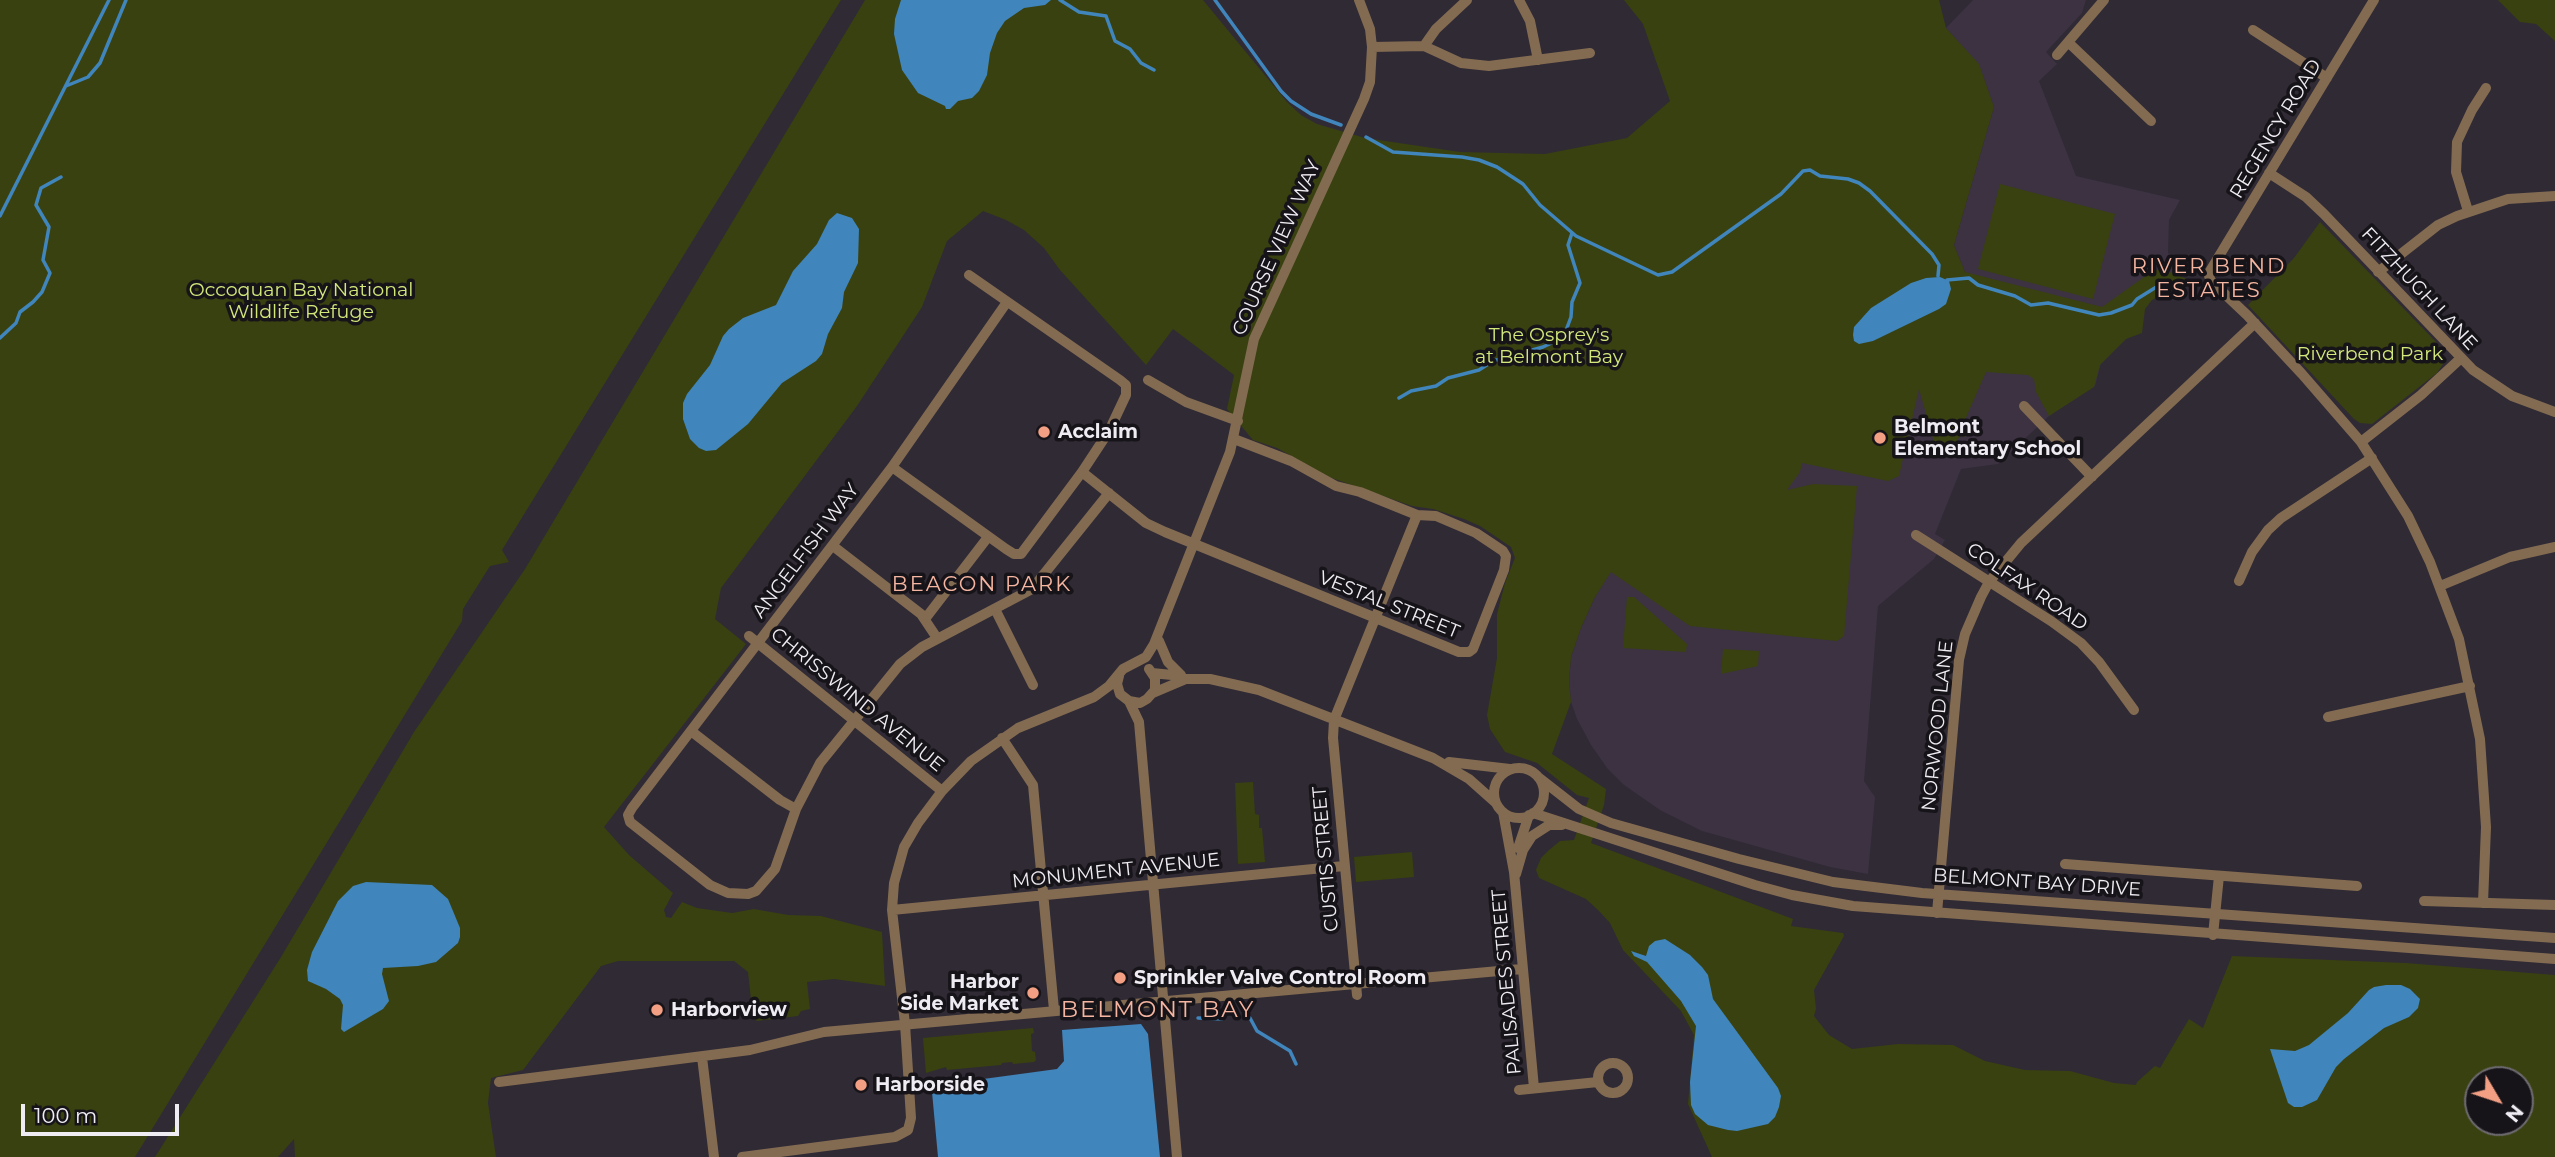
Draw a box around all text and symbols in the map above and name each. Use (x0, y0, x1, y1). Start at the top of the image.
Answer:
street label: REGENCY ROAD (2225, 55, 2327, 203)
street label: COURSE VIEW WAY (1228, 157, 1326, 339)
street label: FITZHUGH LANE (2356, 223, 2482, 355)
district label: RIVER BEND ESTATES (2133, 254, 2285, 304)
park label: Occoquan Bay National Wildlife Refuge (189, 279, 413, 323)
park label: The Osprey's at Belmont Bay (1475, 324, 1623, 368)
park label: Riverbend Park (2297, 343, 2443, 365)
place label: Belmont Elementary School (1894, 416, 2081, 460)
place label: Acclaim (1058, 421, 1138, 443)
marker: Acclaim (1036, 424, 1052, 440)
marker: Belmont Elementary School (1872, 430, 1888, 446)
street label: ANGELFISH WAY (748, 479, 864, 623)
street label: COLFAX ROAD (1962, 538, 2092, 636)
street label: VESTAL STREET (1315, 566, 1463, 644)
district label: BEACON PARK (893, 572, 1071, 598)
street label: CHRISSWIND AVENUE (766, 623, 948, 777)
street label: NORWOOD LANE (1918, 640, 1958, 812)
street label: CUSTIS STREET (1308, 785, 1344, 933)
street label: MONUMENT AVENUE (1011, 849, 1221, 893)
street label: BELMONT BAY DRIVE (1932, 864, 2142, 902)
street label: PALISADES STREET (1488, 888, 1526, 1076)
place label: Sprinkler Valve Control Room (1134, 967, 1427, 989)
marker: Sprinkler Valve Control Room (1112, 970, 1128, 986)
place label: Harbor Side Market (900, 971, 1019, 1015)
marker: Harbor Side Market (1025, 985, 1041, 1001)
district label: BELMONT BAY (1062, 996, 1254, 1024)
place label: Harborview (671, 999, 787, 1021)
marker: Harborview (649, 1002, 665, 1018)
north arrow (2464, 1066, 2534, 1136)
place label: Harborside (875, 1074, 985, 1096)
marker: Harborside (853, 1077, 869, 1093)
scale bar (24, 1090, 182, 1134)
text: N (2500, 1100, 2528, 1126)
text: 100 m (34, 1103, 97, 1128)

